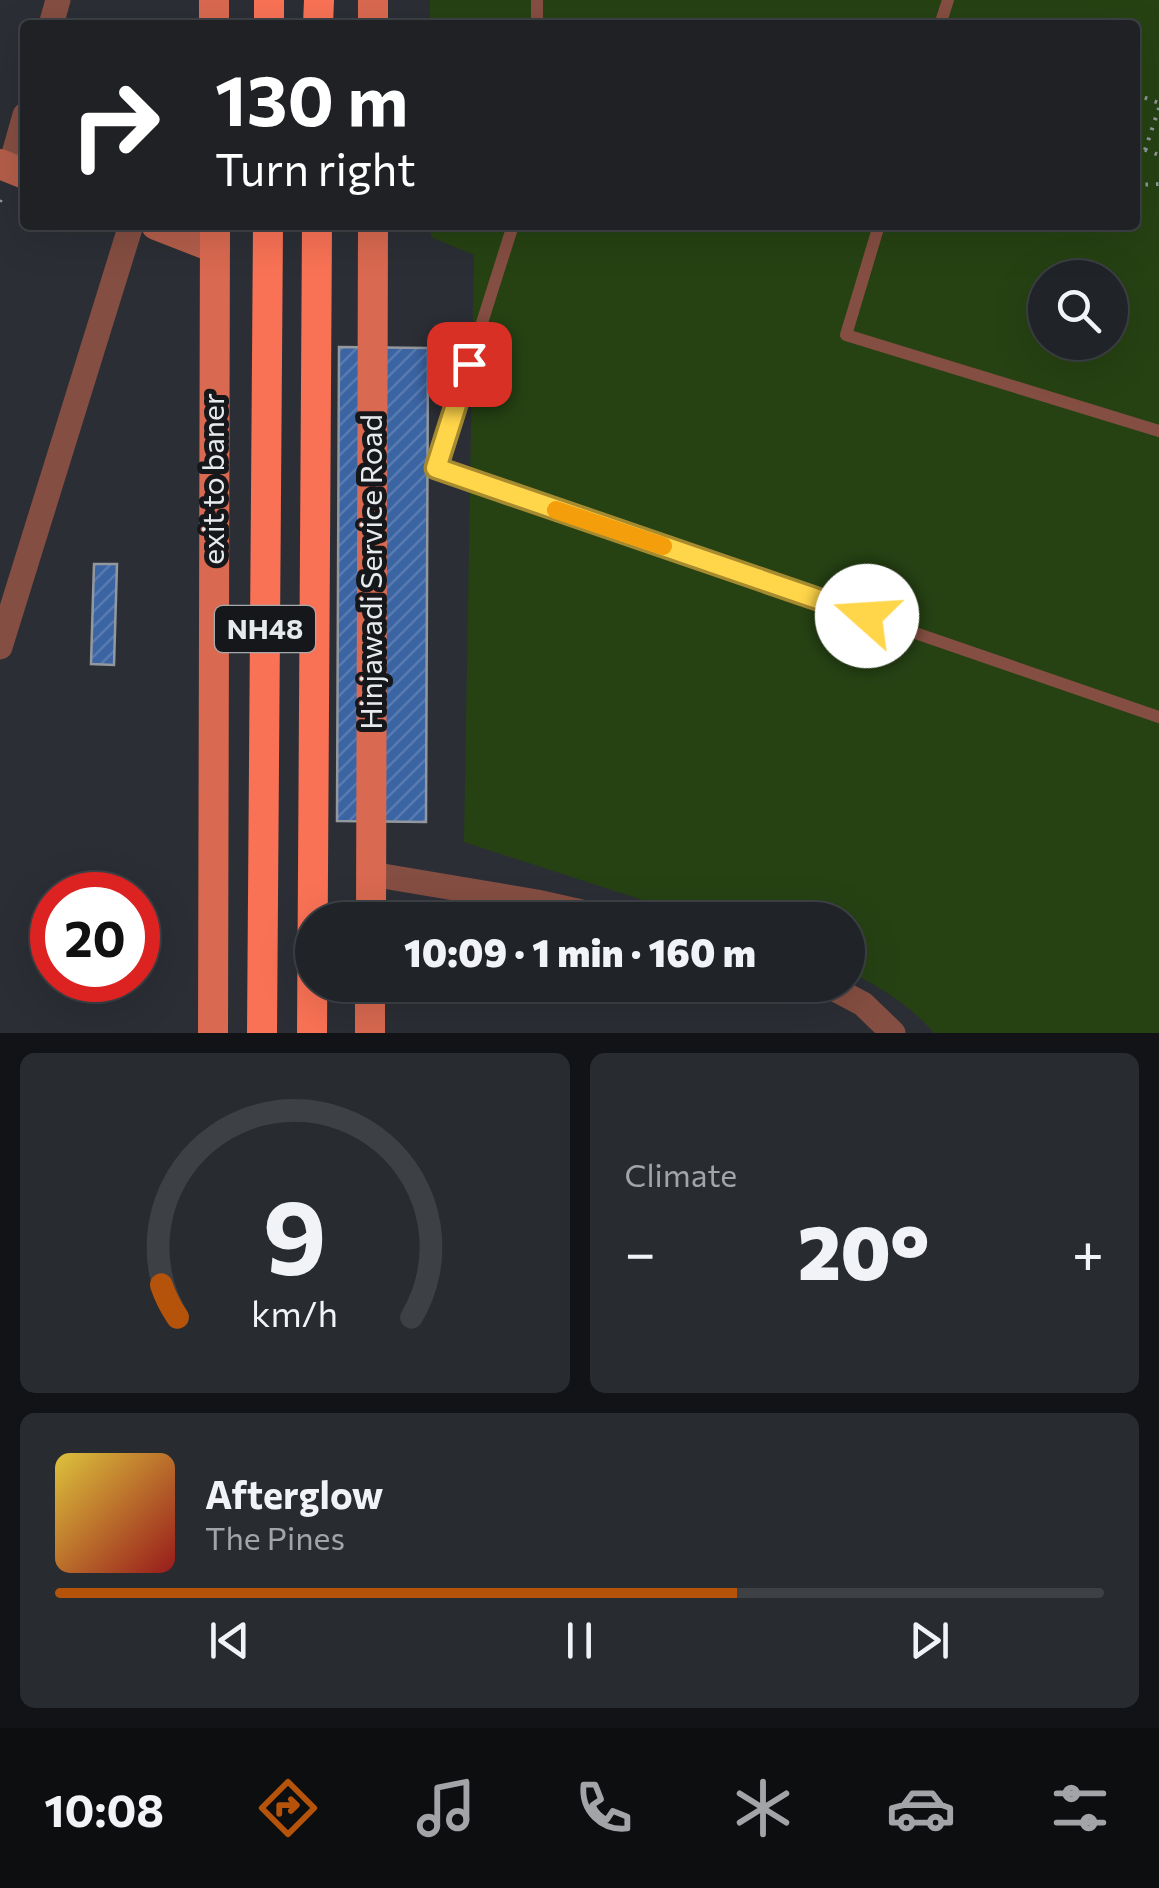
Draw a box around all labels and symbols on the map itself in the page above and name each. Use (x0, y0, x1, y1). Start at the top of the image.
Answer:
pin (427, 322, 512, 407)
street label: exit to baner (193, 393, 230, 565)
street label: Hinjawadi Service Road (351, 414, 388, 730)
position arrow (815, 564, 919, 668)
road number: NH48 (215, 606, 315, 652)
speed limit sign: 20 (30, 872, 160, 1002)

